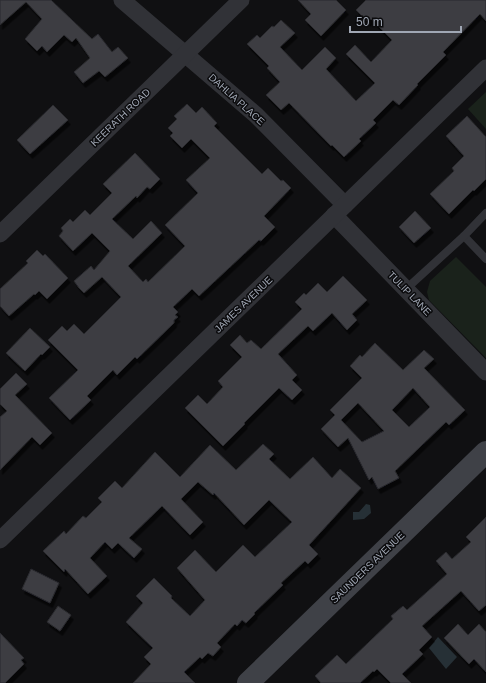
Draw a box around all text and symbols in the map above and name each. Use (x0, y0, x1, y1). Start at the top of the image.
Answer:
scale bar (350, 8, 461, 34)
text: 50 m (356, 15, 383, 29)
street label: DAHLIA PLACE (207, 71, 267, 127)
street label: KEERATH ROAD (88, 86, 152, 148)
street label: TULIP LANE (386, 269, 434, 318)
street label: JAMES AVENUE (212, 274, 275, 335)
street label: SAUNDERS AVENUE (328, 529, 407, 605)

